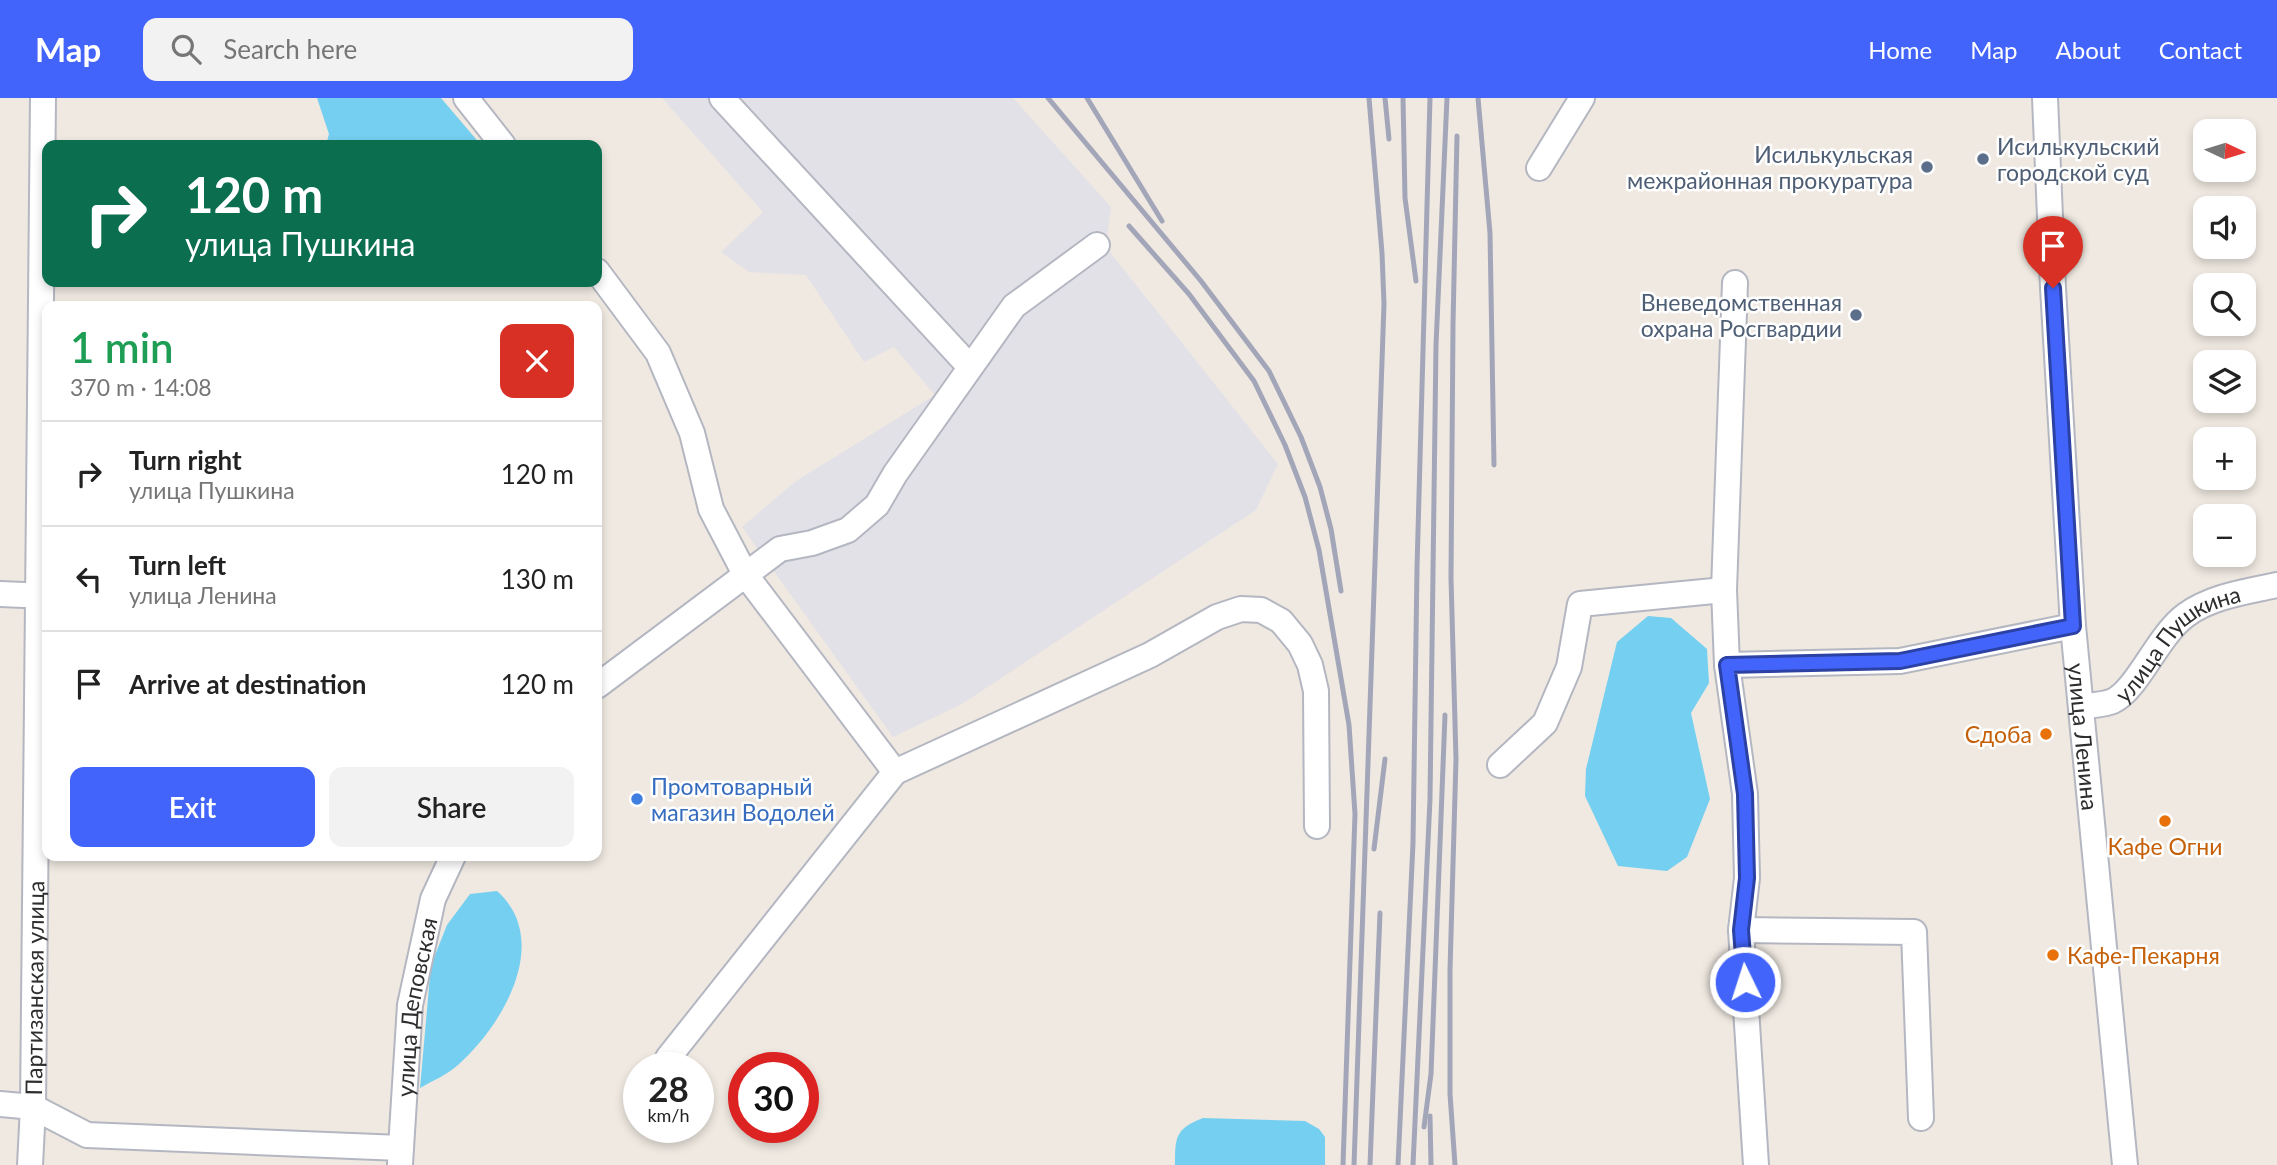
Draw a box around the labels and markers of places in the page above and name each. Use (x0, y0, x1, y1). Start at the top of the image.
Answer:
place label: Исилькульский городской суд (1997, 132, 2159, 186)
place label: Исилькульская межрайонная прокуратура (1627, 140, 1913, 194)
marker: Исилькульский городской суд (1975, 151, 1991, 167)
marker: Исилькульская межрайонная прокуратура (1919, 159, 1935, 175)
pin (2023, 216, 2083, 288)
place label: Вневедомственная охрана Росгвардии (1641, 288, 1842, 342)
marker: Вневедомственная охрана Росгвардии (1848, 307, 1864, 323)
place label: Сдоба (1965, 720, 2032, 748)
marker: Сдоба (2038, 726, 2054, 742)
place label: Промтоварный магазин Водолей (651, 772, 835, 826)
marker: Промтоварный магазин Водолей (629, 791, 645, 807)
marker: Кафе Огни (2157, 813, 2173, 829)
place label: Кафе Огни (2108, 832, 2222, 860)
place label: Кафе-Пекарня (2067, 941, 2220, 969)
marker: Кафе-Пекарня (2045, 947, 2061, 963)

